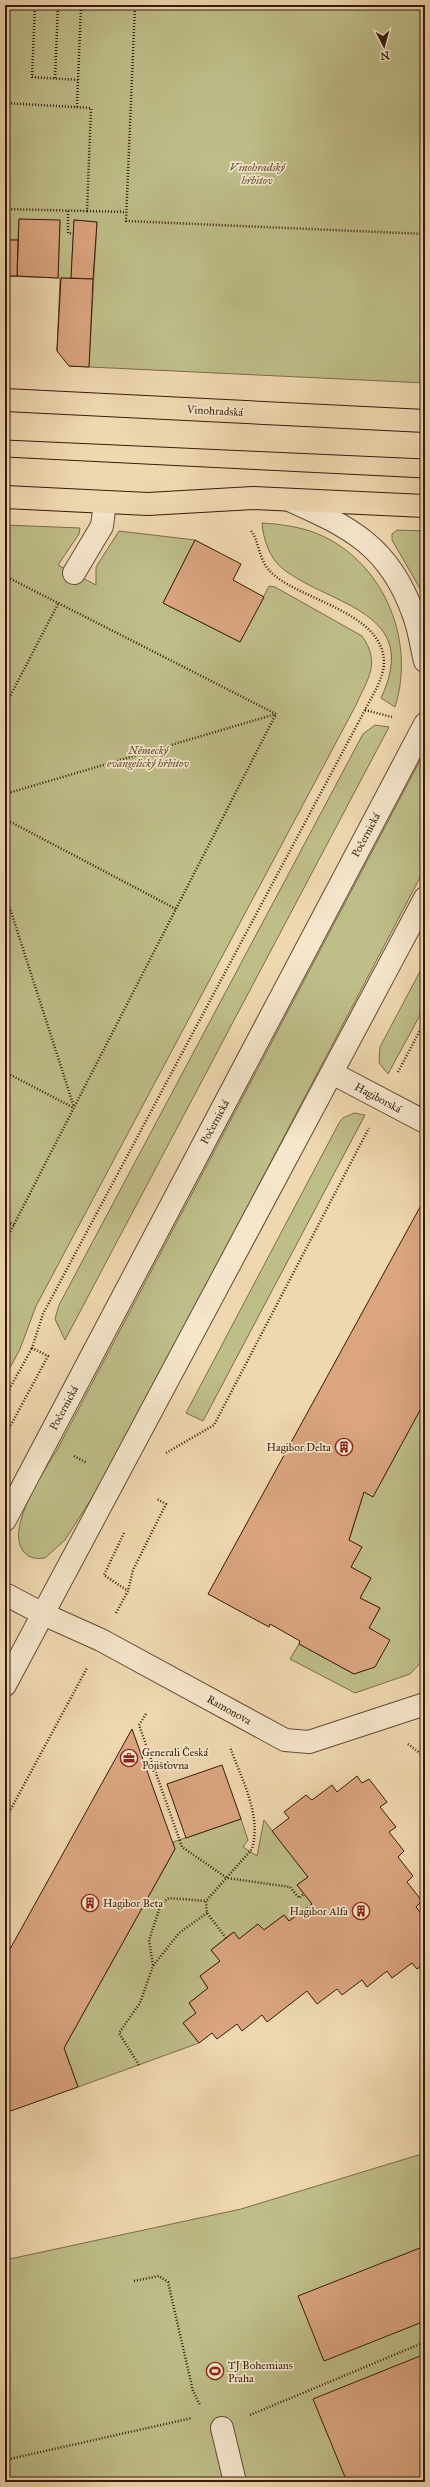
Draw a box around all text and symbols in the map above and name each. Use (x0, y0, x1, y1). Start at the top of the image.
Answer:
north arrow (364, 26, 404, 66)
text: N (379, 48, 390, 62)
park label: Vinohradský hřbitov (229, 161, 286, 187)
street label: Vinohradská (186, 403, 244, 419)
park label: Německý evangelický hřbitov (107, 744, 189, 770)
street label: Počernická (349, 810, 383, 859)
street label: Hagiborská (352, 1080, 404, 1116)
street label: Počernická (198, 1097, 232, 1146)
street label: Počernická (47, 1383, 81, 1432)
building icon: Hagibor Delta (334, 1437, 354, 1457)
place label: Hagibor Delta (267, 1441, 331, 1454)
street label: Ramonova (205, 1693, 254, 1728)
place label: Generali Česká Pojišťovna (142, 1745, 208, 1772)
office icon: Generali Česká Pojišťovna (119, 1748, 139, 1768)
building icon: Hagibor Beta (80, 1893, 100, 1913)
place label: Hagibor Beta (103, 1897, 163, 1910)
building icon: Hagibor Alfa (351, 1901, 371, 1921)
place label: Hagibor Alfa (290, 1905, 348, 1918)
place label: TJ Bohemians Praha (228, 2359, 293, 2385)
sports icon: TJ Bohemians Praha (205, 2361, 225, 2381)

